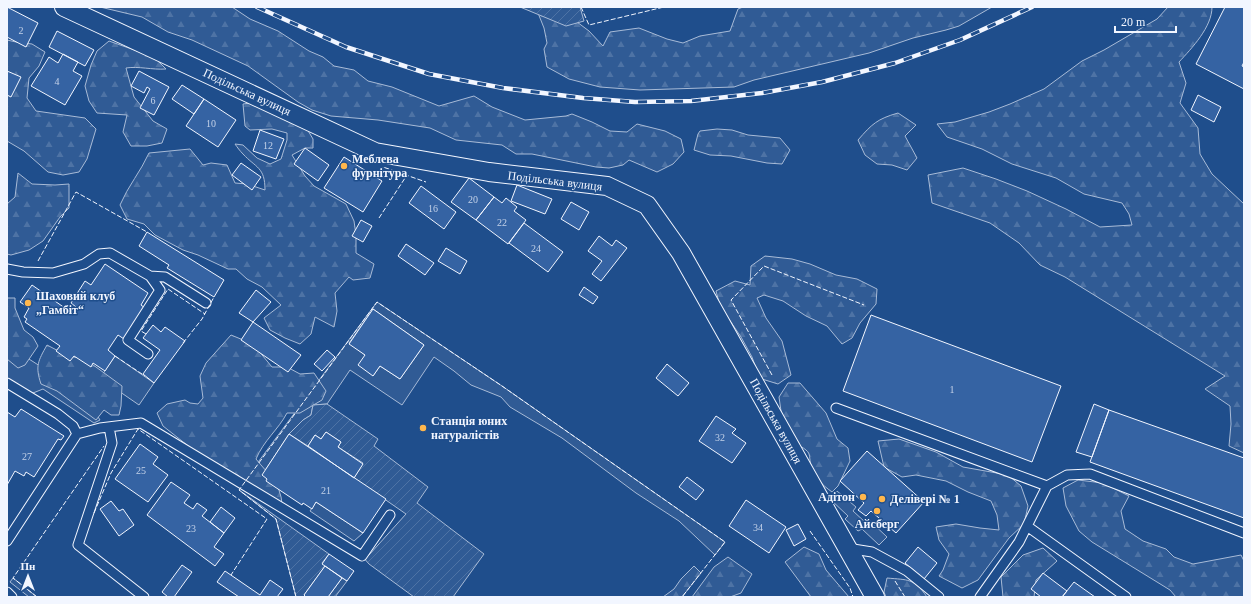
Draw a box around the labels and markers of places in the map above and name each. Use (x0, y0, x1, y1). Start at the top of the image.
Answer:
place label: Меблева фурнітура (352, 152, 407, 180)
marker: Меблева фурнітура (339, 161, 349, 171)
place label: Шаховий клуб „Гамбіт“ (36, 289, 115, 317)
marker: Шаховий клуб „Гамбіт“ (23, 298, 33, 308)
place label: Станція юних натуралістів (431, 414, 507, 442)
marker: Станція юних натуралістів (418, 423, 428, 433)
place label: Адітон (818, 490, 855, 504)
marker: Адітон (858, 492, 868, 502)
place label: Делівері № 1 (890, 492, 960, 506)
marker: Делівері № 1 (877, 494, 887, 504)
marker: Айсберг (872, 506, 882, 516)
place label: Айсберг (855, 517, 900, 531)

